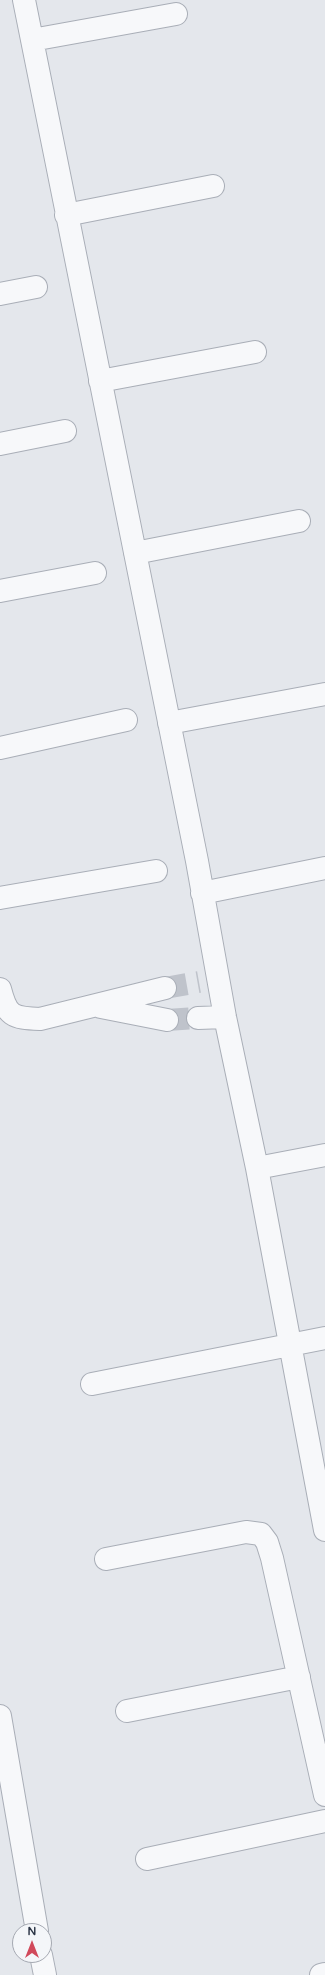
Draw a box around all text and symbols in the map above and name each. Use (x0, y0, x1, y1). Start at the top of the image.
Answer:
north arrow (12, 1923, 52, 1963)
text: N (28, 1925, 36, 1938)

